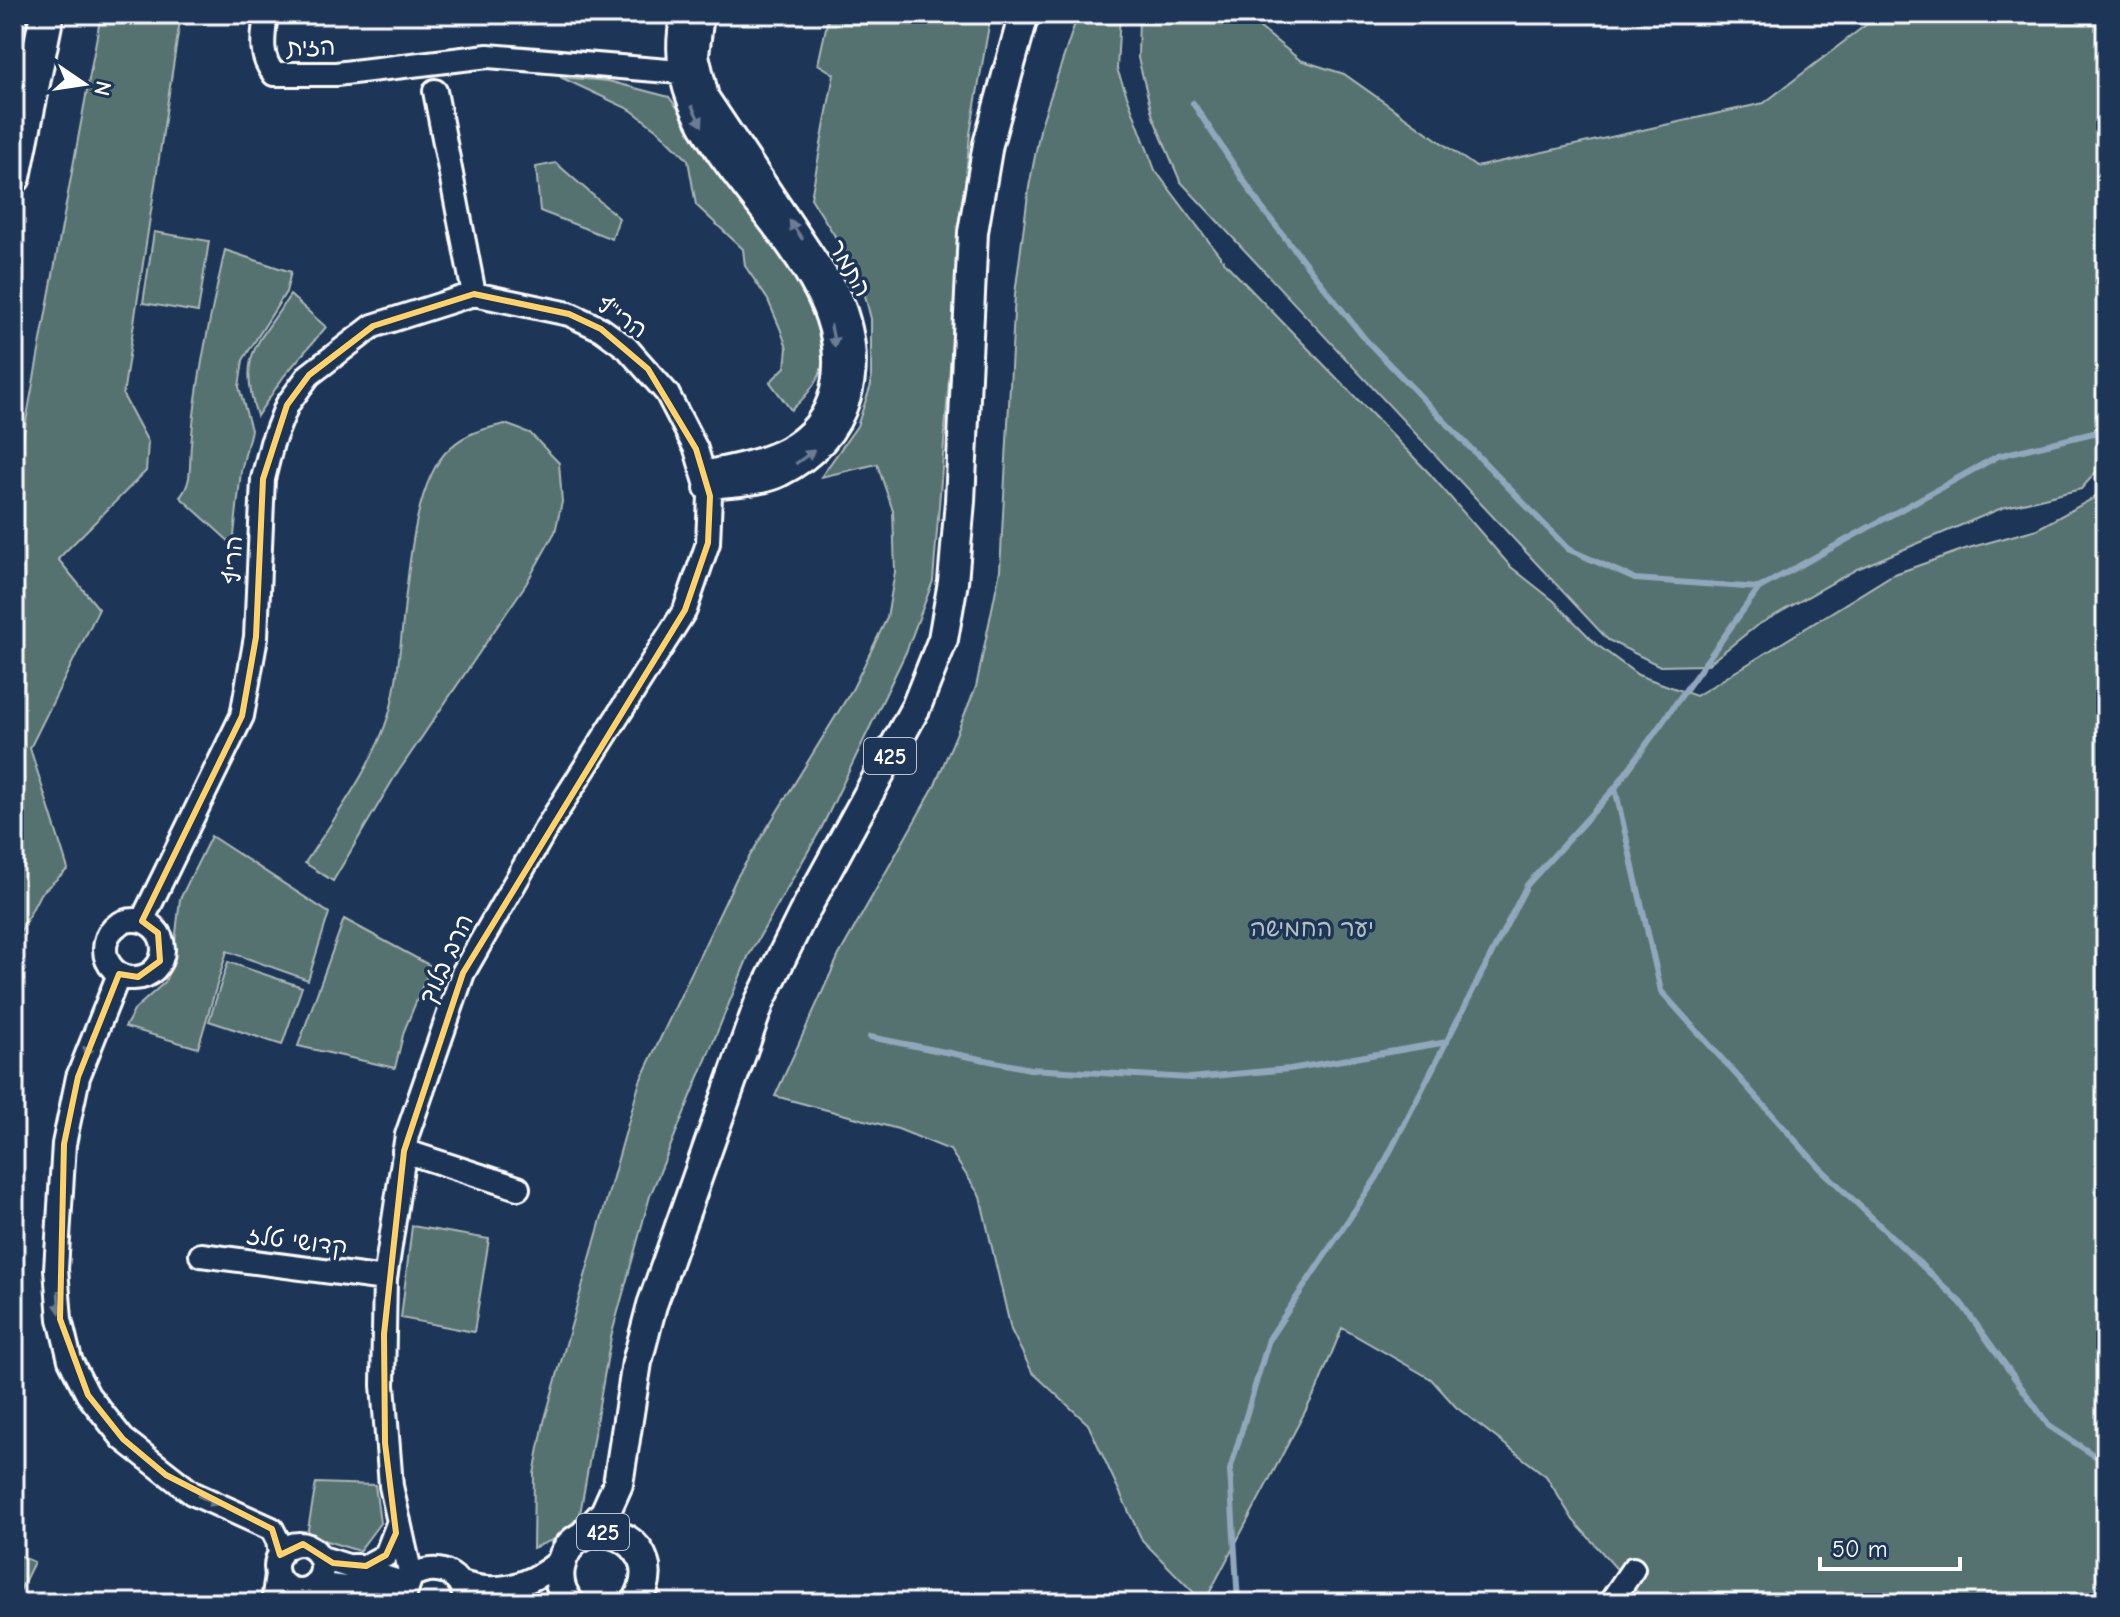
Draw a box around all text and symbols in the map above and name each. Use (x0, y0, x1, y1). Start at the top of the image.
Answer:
street label: הזית (284, 32, 336, 62)
north arrow (44, 44, 124, 124)
text: N (88, 78, 117, 98)
one-way arrow (690, 105, 703, 128)
one-way arrow (789, 219, 804, 240)
street label: התמר (823, 235, 877, 301)
street label: הרי"ף (591, 290, 653, 344)
one-way arrow (827, 323, 840, 348)
one-way arrow (795, 450, 816, 466)
street label: הריף (218, 535, 248, 585)
road number: 425 (864, 738, 916, 774)
street label: הרב בלוך (413, 910, 480, 1009)
park label: יער החמישה (1250, 914, 1374, 942)
one-way arrow (82, 1034, 95, 1058)
street label: קדושי טלז (245, 1221, 349, 1262)
one-way arrow (53, 1290, 66, 1315)
one-way arrow (196, 1493, 220, 1507)
road number: 425 (577, 1514, 629, 1550)
scale bar (1820, 1521, 1960, 1571)
text: 50 m (1832, 1535, 1888, 1563)

